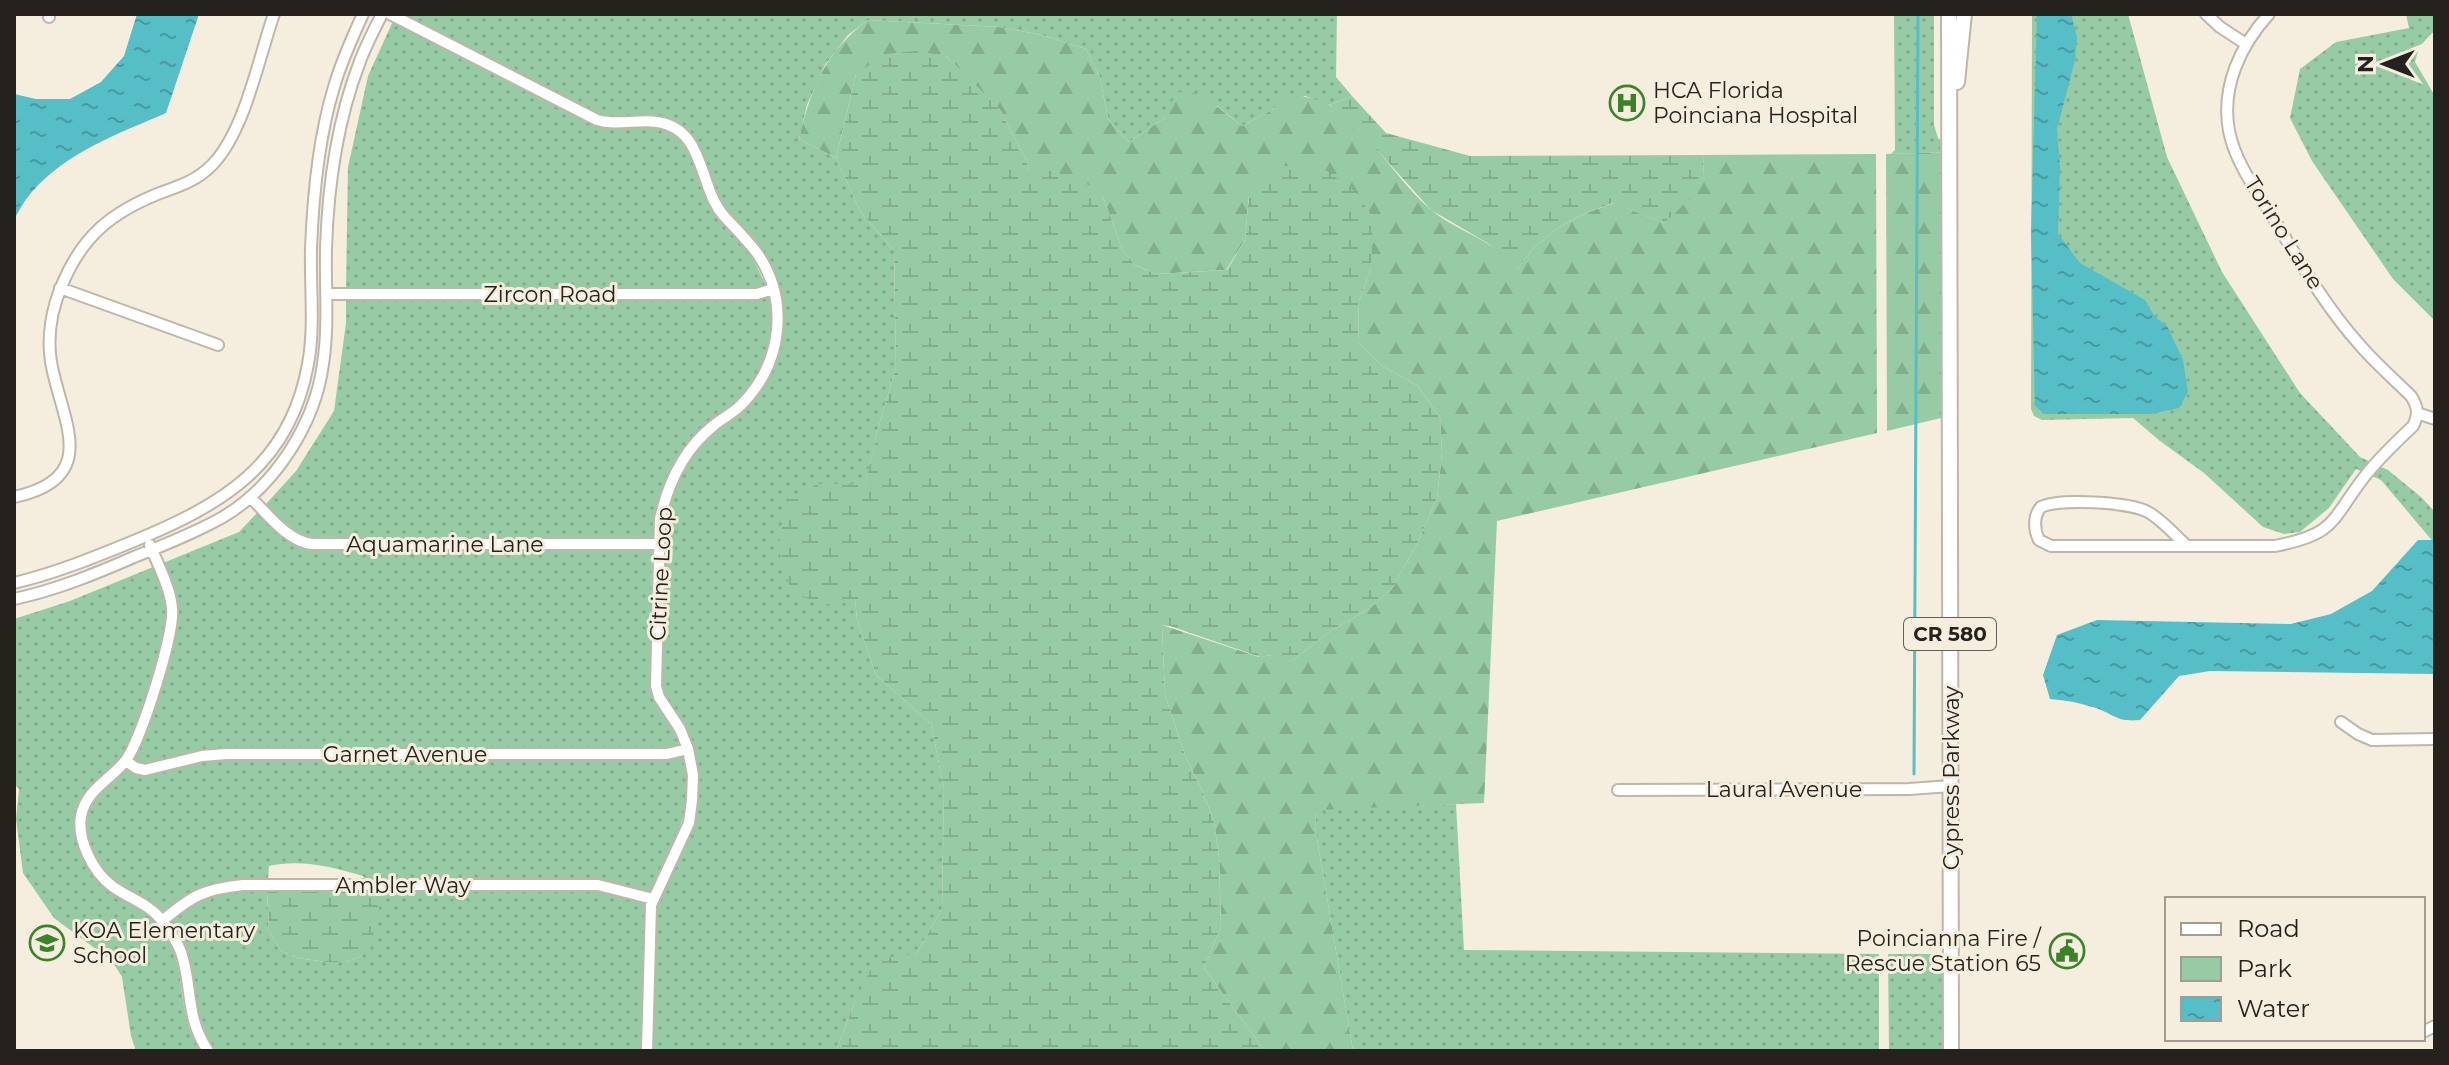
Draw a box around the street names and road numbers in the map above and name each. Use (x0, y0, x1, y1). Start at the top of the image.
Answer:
street label: Torino Lane (2239, 171, 2329, 295)
street label: Zircon Road (484, 281, 616, 308)
street label: Citrine Loop (644, 506, 678, 642)
street label: Aquamarine Lane (346, 531, 544, 558)
road number: CR 580 (1904, 618, 1996, 650)
street label: Cypress Parkway (1938, 686, 1965, 870)
street label: Garnet Avenue (323, 741, 487, 768)
street label: Laural Avenue (1706, 776, 1862, 803)
street label: Ambler Way (335, 872, 471, 899)

